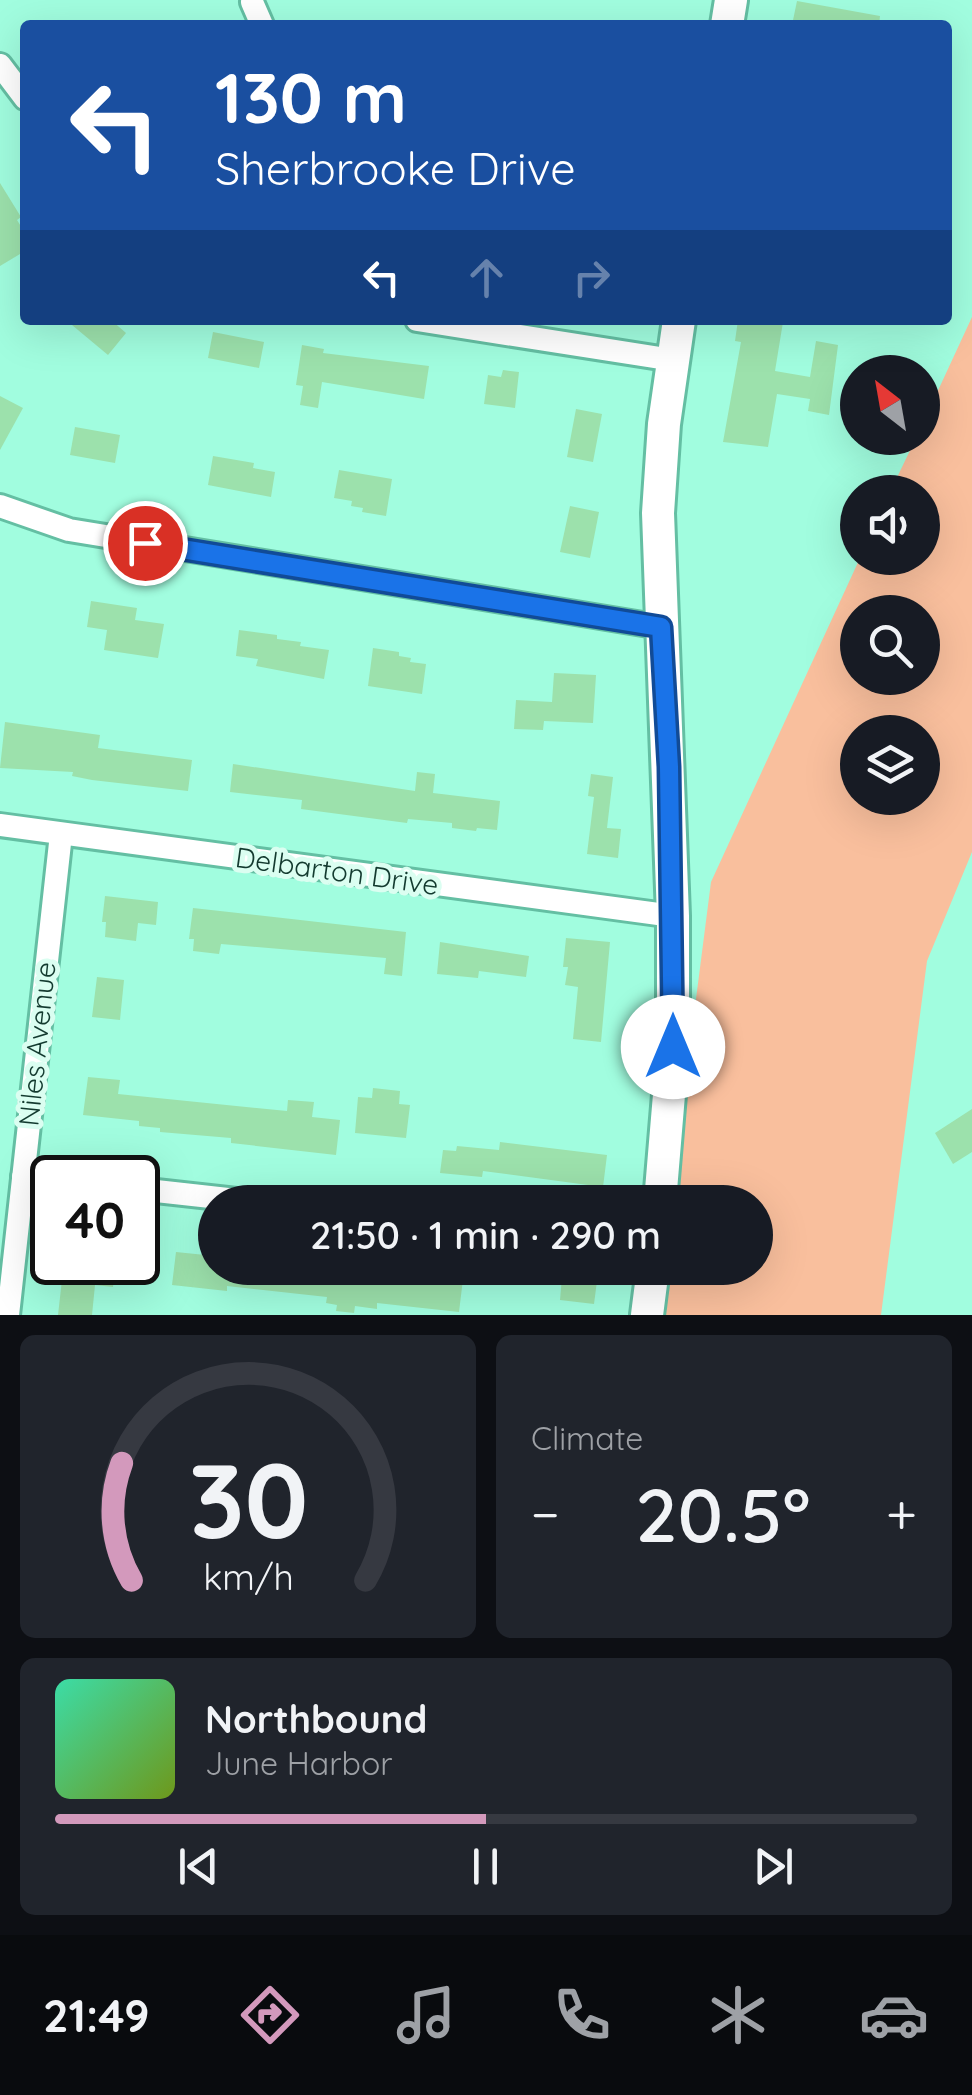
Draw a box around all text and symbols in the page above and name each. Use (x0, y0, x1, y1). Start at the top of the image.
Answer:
text: 130 m (215, 53, 407, 141)
icon: left (50, 60, 180, 190)
text: Sherbrooke Drive (215, 140, 576, 196)
icon: left (354, 250, 409, 305)
icon: ahead (459, 250, 514, 305)
icon: right (564, 250, 619, 305)
north arrow (840, 355, 940, 455)
map controls (840, 355, 940, 815)
button: sound (840, 475, 940, 575)
pin (103, 501, 188, 586)
icon: arrive (118, 516, 173, 571)
button: search (840, 595, 940, 695)
button: layers (840, 715, 940, 815)
street label: Delbarton Drive (233, 839, 441, 902)
street label: Niles Avenue (10, 960, 63, 1128)
position arrow (621, 995, 725, 1099)
speed limit sign: 40 (30, 1155, 160, 1285)
text: 21:50 · 1 min · 290 m (310, 1211, 661, 1259)
text: Climate (531, 1418, 643, 1458)
text: 30 (188, 1434, 308, 1564)
text: 20.5° (635, 1467, 810, 1561)
text: − (531, 1479, 560, 1548)
text: + (886, 1479, 917, 1548)
text: km/h (203, 1554, 293, 1599)
text: Northbound (205, 1695, 427, 1743)
text: June Harbor (205, 1743, 393, 1783)
icon: previous (171, 1839, 226, 1894)
icon: pause (458, 1839, 513, 1894)
icon: next (746, 1839, 801, 1894)
icon: directions (235, 1980, 305, 2050)
icon: music (391, 1980, 461, 2050)
icon: phone (547, 1980, 617, 2050)
icon: climate (703, 1980, 773, 2050)
icon: car (859, 1980, 929, 2050)
text: 21:49 (43, 1987, 149, 2043)

